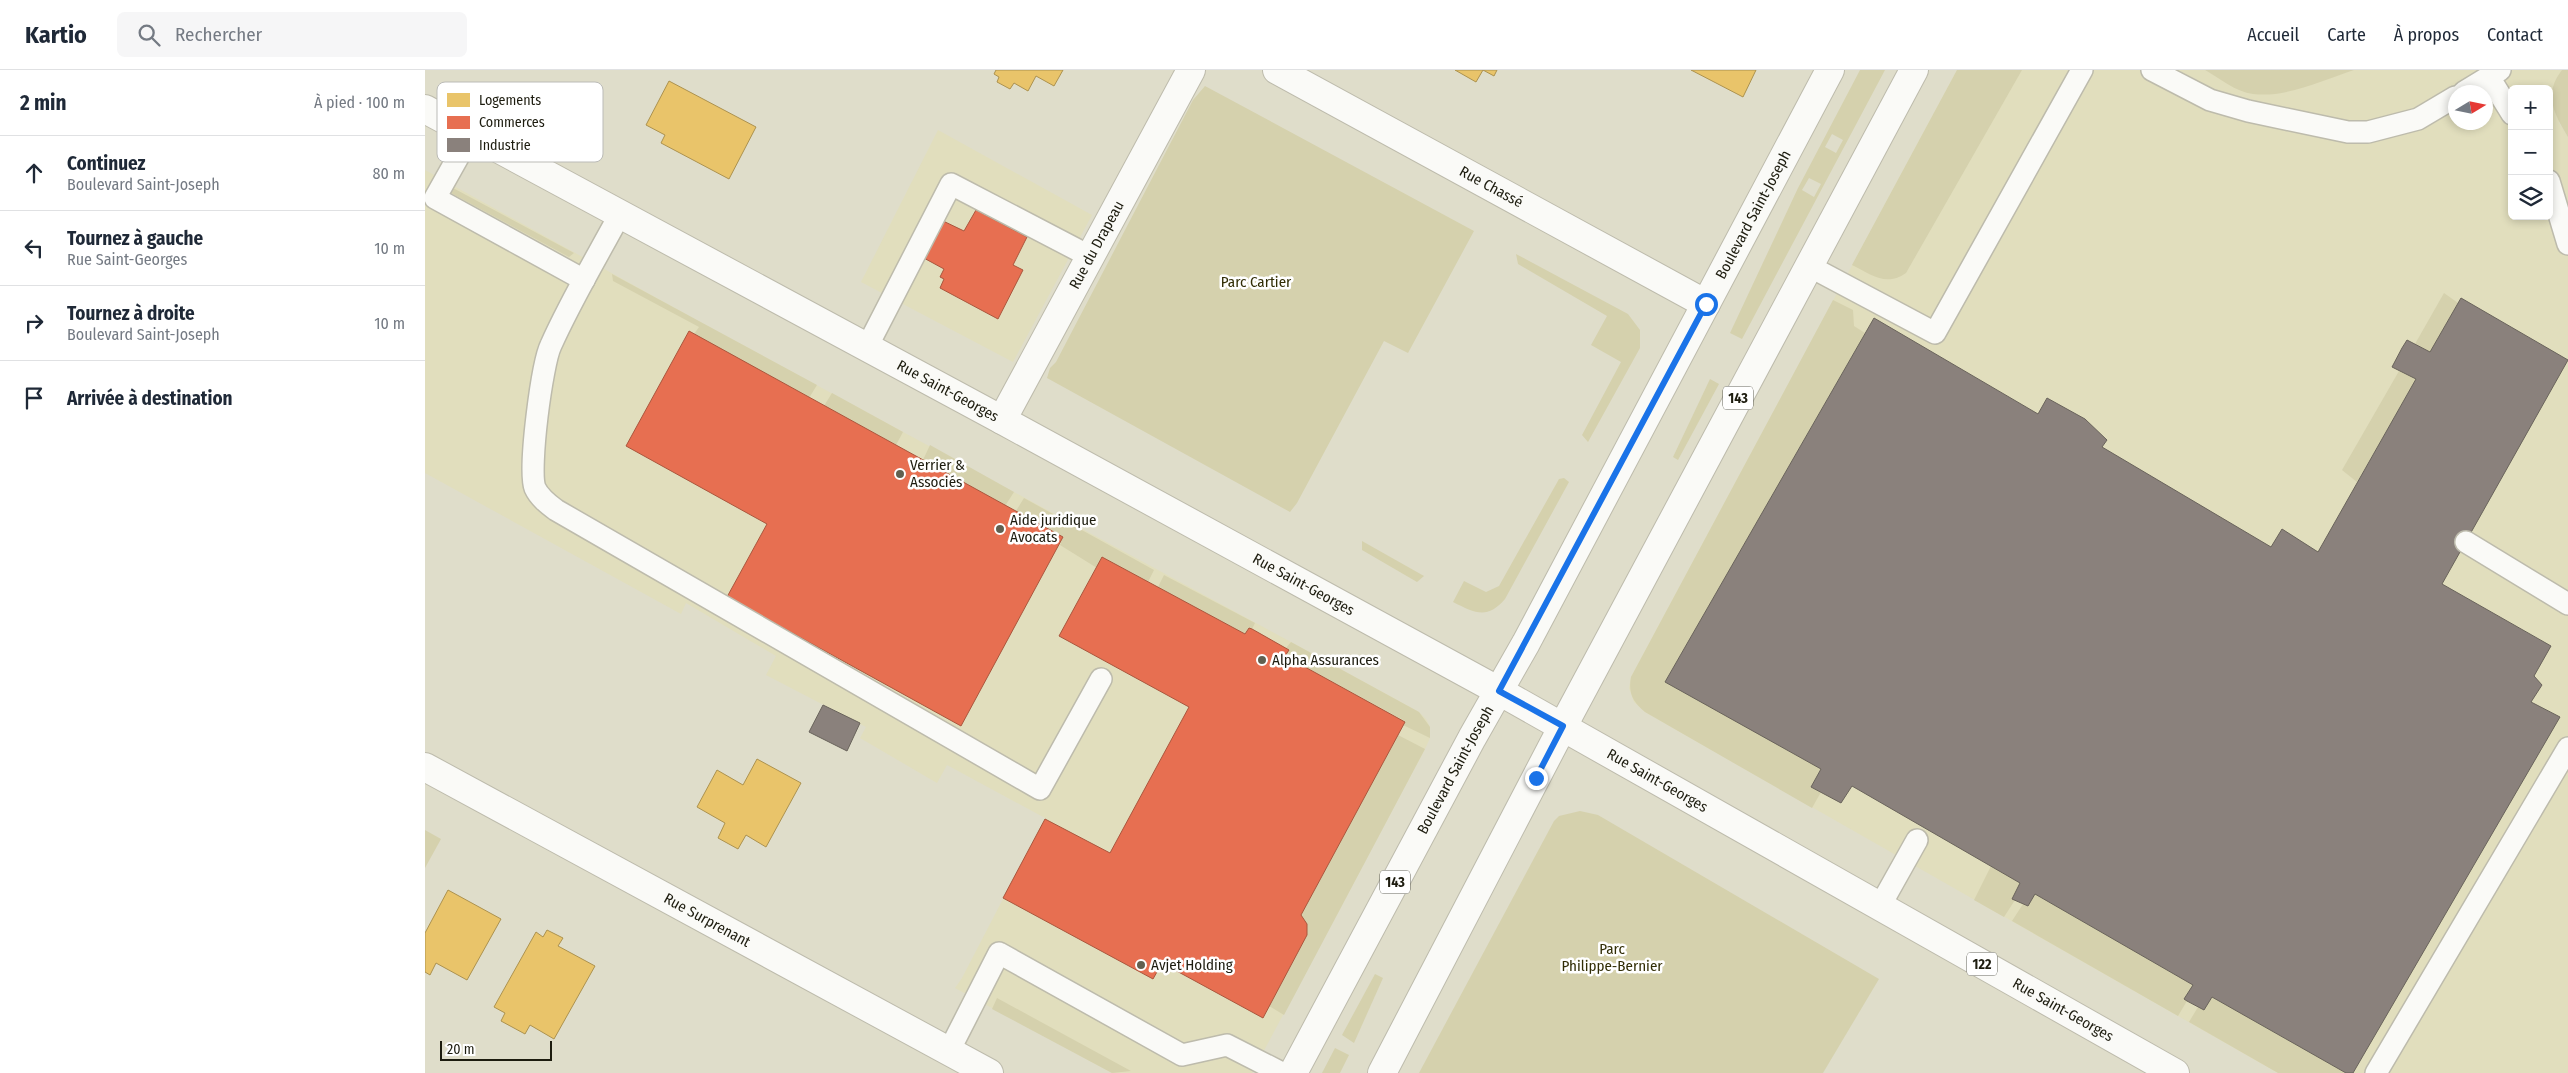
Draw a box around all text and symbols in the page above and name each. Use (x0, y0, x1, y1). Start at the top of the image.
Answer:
search box (117, 12, 467, 57)
text: Kartio (25, 21, 87, 49)
icon: search (135, 21, 163, 49)
text: Rechercher (175, 23, 262, 46)
text: Accueil (2247, 24, 2299, 46)
text: Carte (2327, 24, 2366, 46)
text: À propos (2394, 24, 2459, 46)
text: Contact (2487, 24, 2543, 46)
legend (437, 82, 603, 162)
north arrow (2448, 85, 2493, 130)
map controls (2508, 85, 2553, 220)
button: + (2508, 85, 2553, 130)
text: 2 min (20, 90, 67, 116)
text: Logements (479, 92, 541, 109)
text: À pied · 100 m (314, 93, 405, 112)
text: Commerces (479, 114, 545, 131)
button: − (2508, 130, 2553, 175)
text: Industrie (479, 137, 531, 154)
street label: Boulevard Saint-Joseph (1712, 147, 1795, 282)
text: Continuez (67, 152, 146, 175)
icon: ahead (20, 159, 48, 187)
street label: Rue Chassé (1456, 162, 1526, 211)
text: 80 m (373, 164, 405, 183)
text: Boulevard Saint-Joseph (67, 175, 220, 194)
button: layers (2508, 175, 2553, 220)
street label: Rue du Drapeau (1065, 198, 1128, 292)
text: Tournez à gauche (67, 227, 203, 250)
icon: left (20, 234, 48, 262)
text: 10 m (374, 239, 405, 258)
text: Rue Saint-Georges (67, 250, 187, 269)
park label: Parc Cartier (1221, 273, 1292, 291)
route start (1695, 293, 1718, 316)
text: Tournez à droite (67, 302, 195, 325)
icon: right (20, 309, 48, 337)
text: 10 m (374, 314, 405, 333)
text: Boulevard Saint-Joseph (67, 325, 220, 344)
street label: Rue Saint-Georges (894, 356, 1002, 426)
icon: arrive (20, 384, 48, 412)
road number: 143 (1723, 386, 1753, 409)
text: Arrivée à destination (67, 387, 233, 410)
place label: Verrier & Associés (910, 456, 965, 491)
marker: Verrier & Associés (894, 468, 906, 480)
place label: Aide juridique Avocats (1010, 511, 1096, 546)
marker: Aide juridique Avocats (994, 523, 1006, 535)
street label: Rue Saint-Georges (1250, 550, 1357, 619)
place label: Alpha Assurances (1272, 651, 1379, 669)
marker: Alpha Assurances (1256, 654, 1268, 666)
street label: Boulevard Saint-Joseph (1413, 702, 1498, 837)
street label: Rue Saint-Georges (1604, 745, 1711, 816)
route end (1525, 767, 1548, 790)
road number: 143 (1380, 870, 1410, 894)
street label: Rue Surprenant (661, 889, 754, 951)
park label: Parc Philippe-Bernier (1561, 940, 1663, 975)
road number: 122 (1967, 952, 1997, 976)
place label: Avjet Holding (1151, 956, 1233, 974)
marker: Avjet Holding (1135, 959, 1147, 971)
street label: Rue Saint-Georges (2010, 974, 2117, 1045)
scale bar (440, 1038, 553, 1061)
text: 20 m (447, 1041, 475, 1058)

